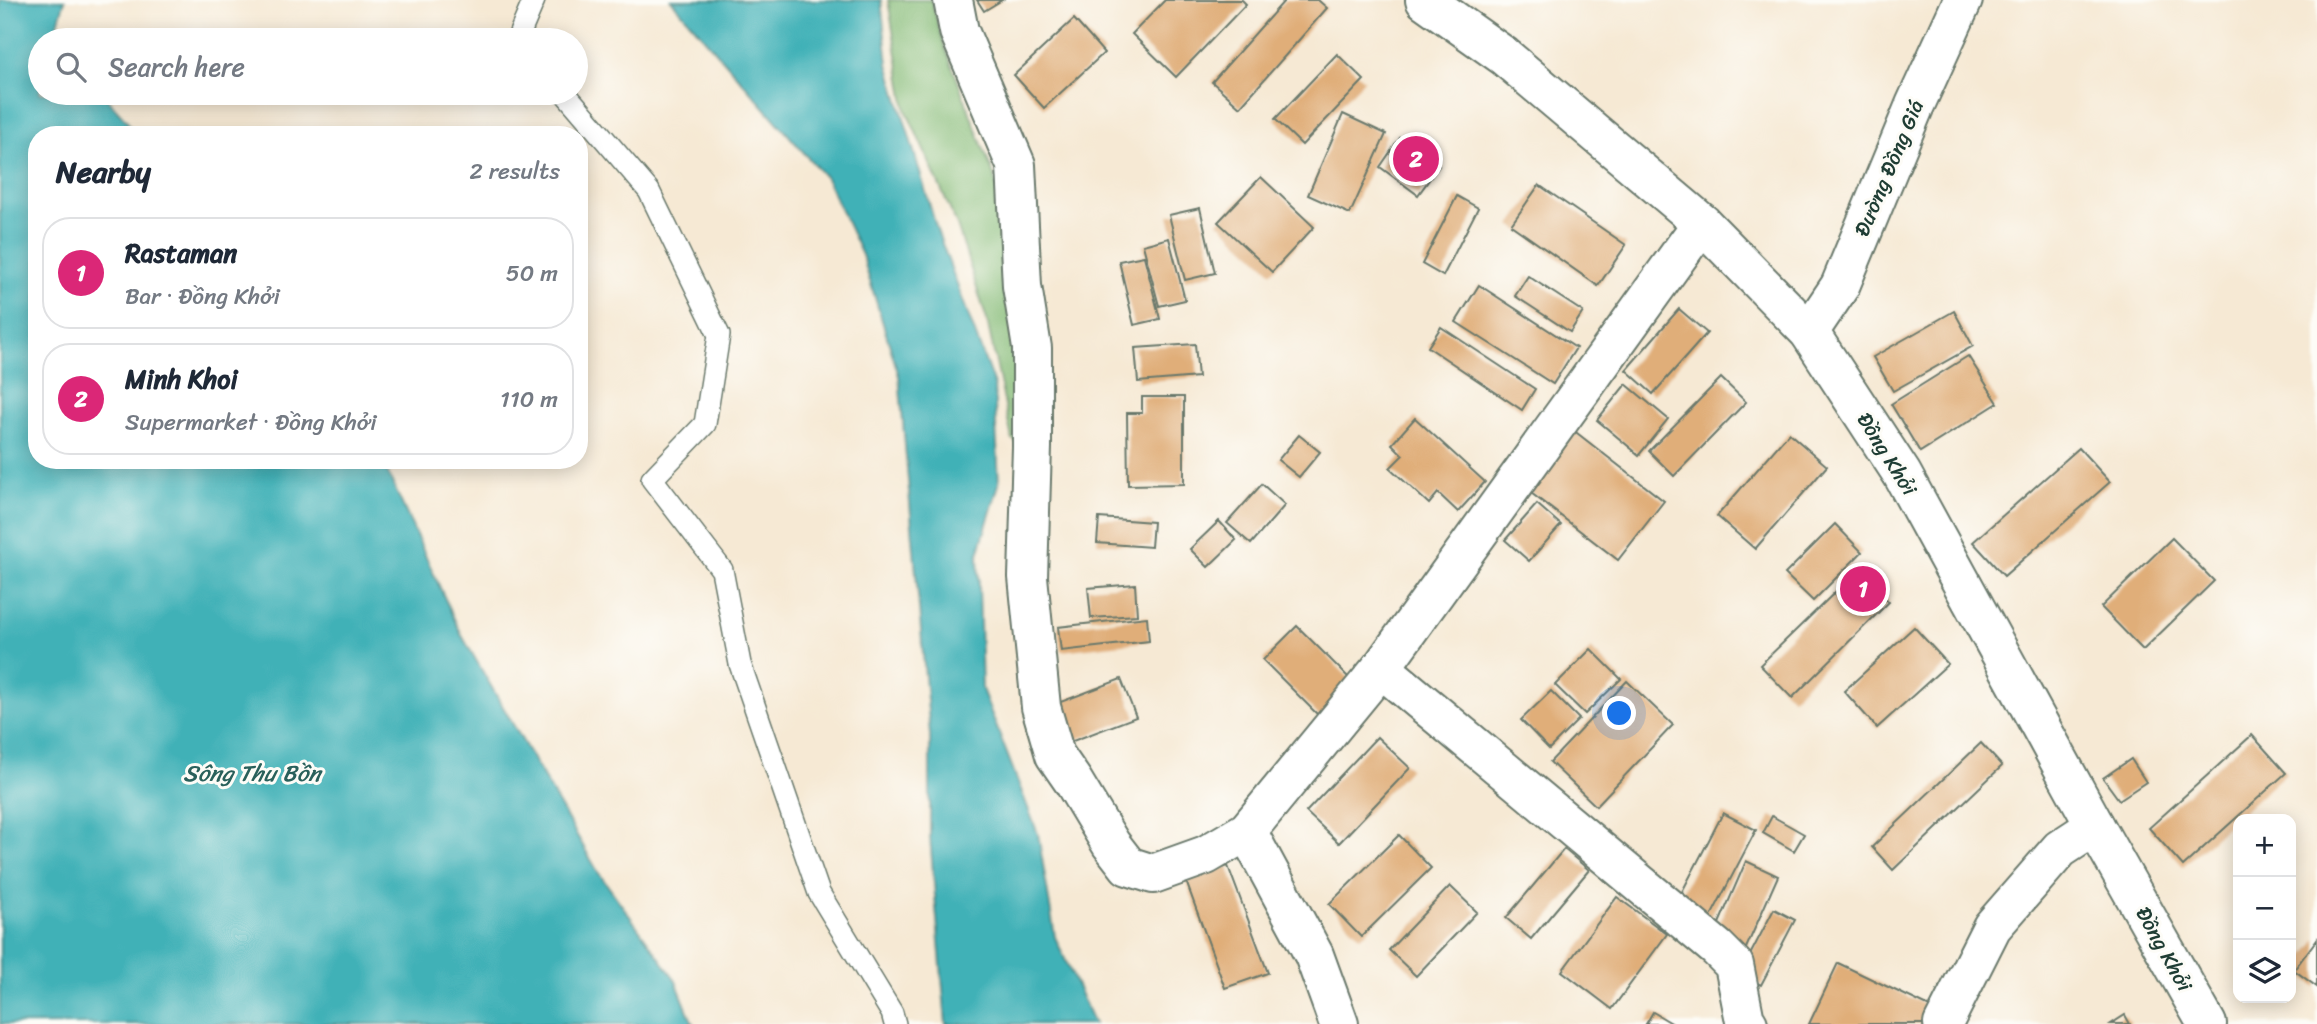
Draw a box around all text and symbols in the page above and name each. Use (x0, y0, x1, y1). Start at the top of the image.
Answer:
search box (28, 28, 588, 105)
text: Search here (108, 44, 245, 90)
icon: search (52, 48, 90, 86)
street label: Đường Đồng Giá (1843, 93, 1935, 242)
pin: 2 (1393, 133, 1439, 185)
text: Nearby (56, 145, 151, 199)
text: 2 results (469, 151, 560, 192)
text: Rastaman (125, 230, 237, 276)
text: 1 (76, 253, 86, 294)
text: 50 m (506, 253, 558, 294)
text: Bar · Đồng Khởi (125, 276, 280, 317)
text: Minh Khoi (125, 356, 238, 402)
text: 2 (74, 379, 88, 420)
text: 110 m (500, 379, 558, 420)
text: Supermarket · Đồng Khởi (125, 402, 377, 443)
street label: Đồng Khởi (1846, 405, 1928, 504)
pin: 1 (1840, 563, 1886, 615)
your location (1602, 696, 1636, 730)
water label: Sông Thu Bồn (183, 753, 323, 794)
map controls (2233, 814, 2296, 1003)
button: + (2233, 814, 2296, 877)
button: − (2233, 877, 2296, 940)
street label: Đồng Khởi (2125, 899, 2204, 1000)
button: layers (2233, 940, 2296, 1003)

